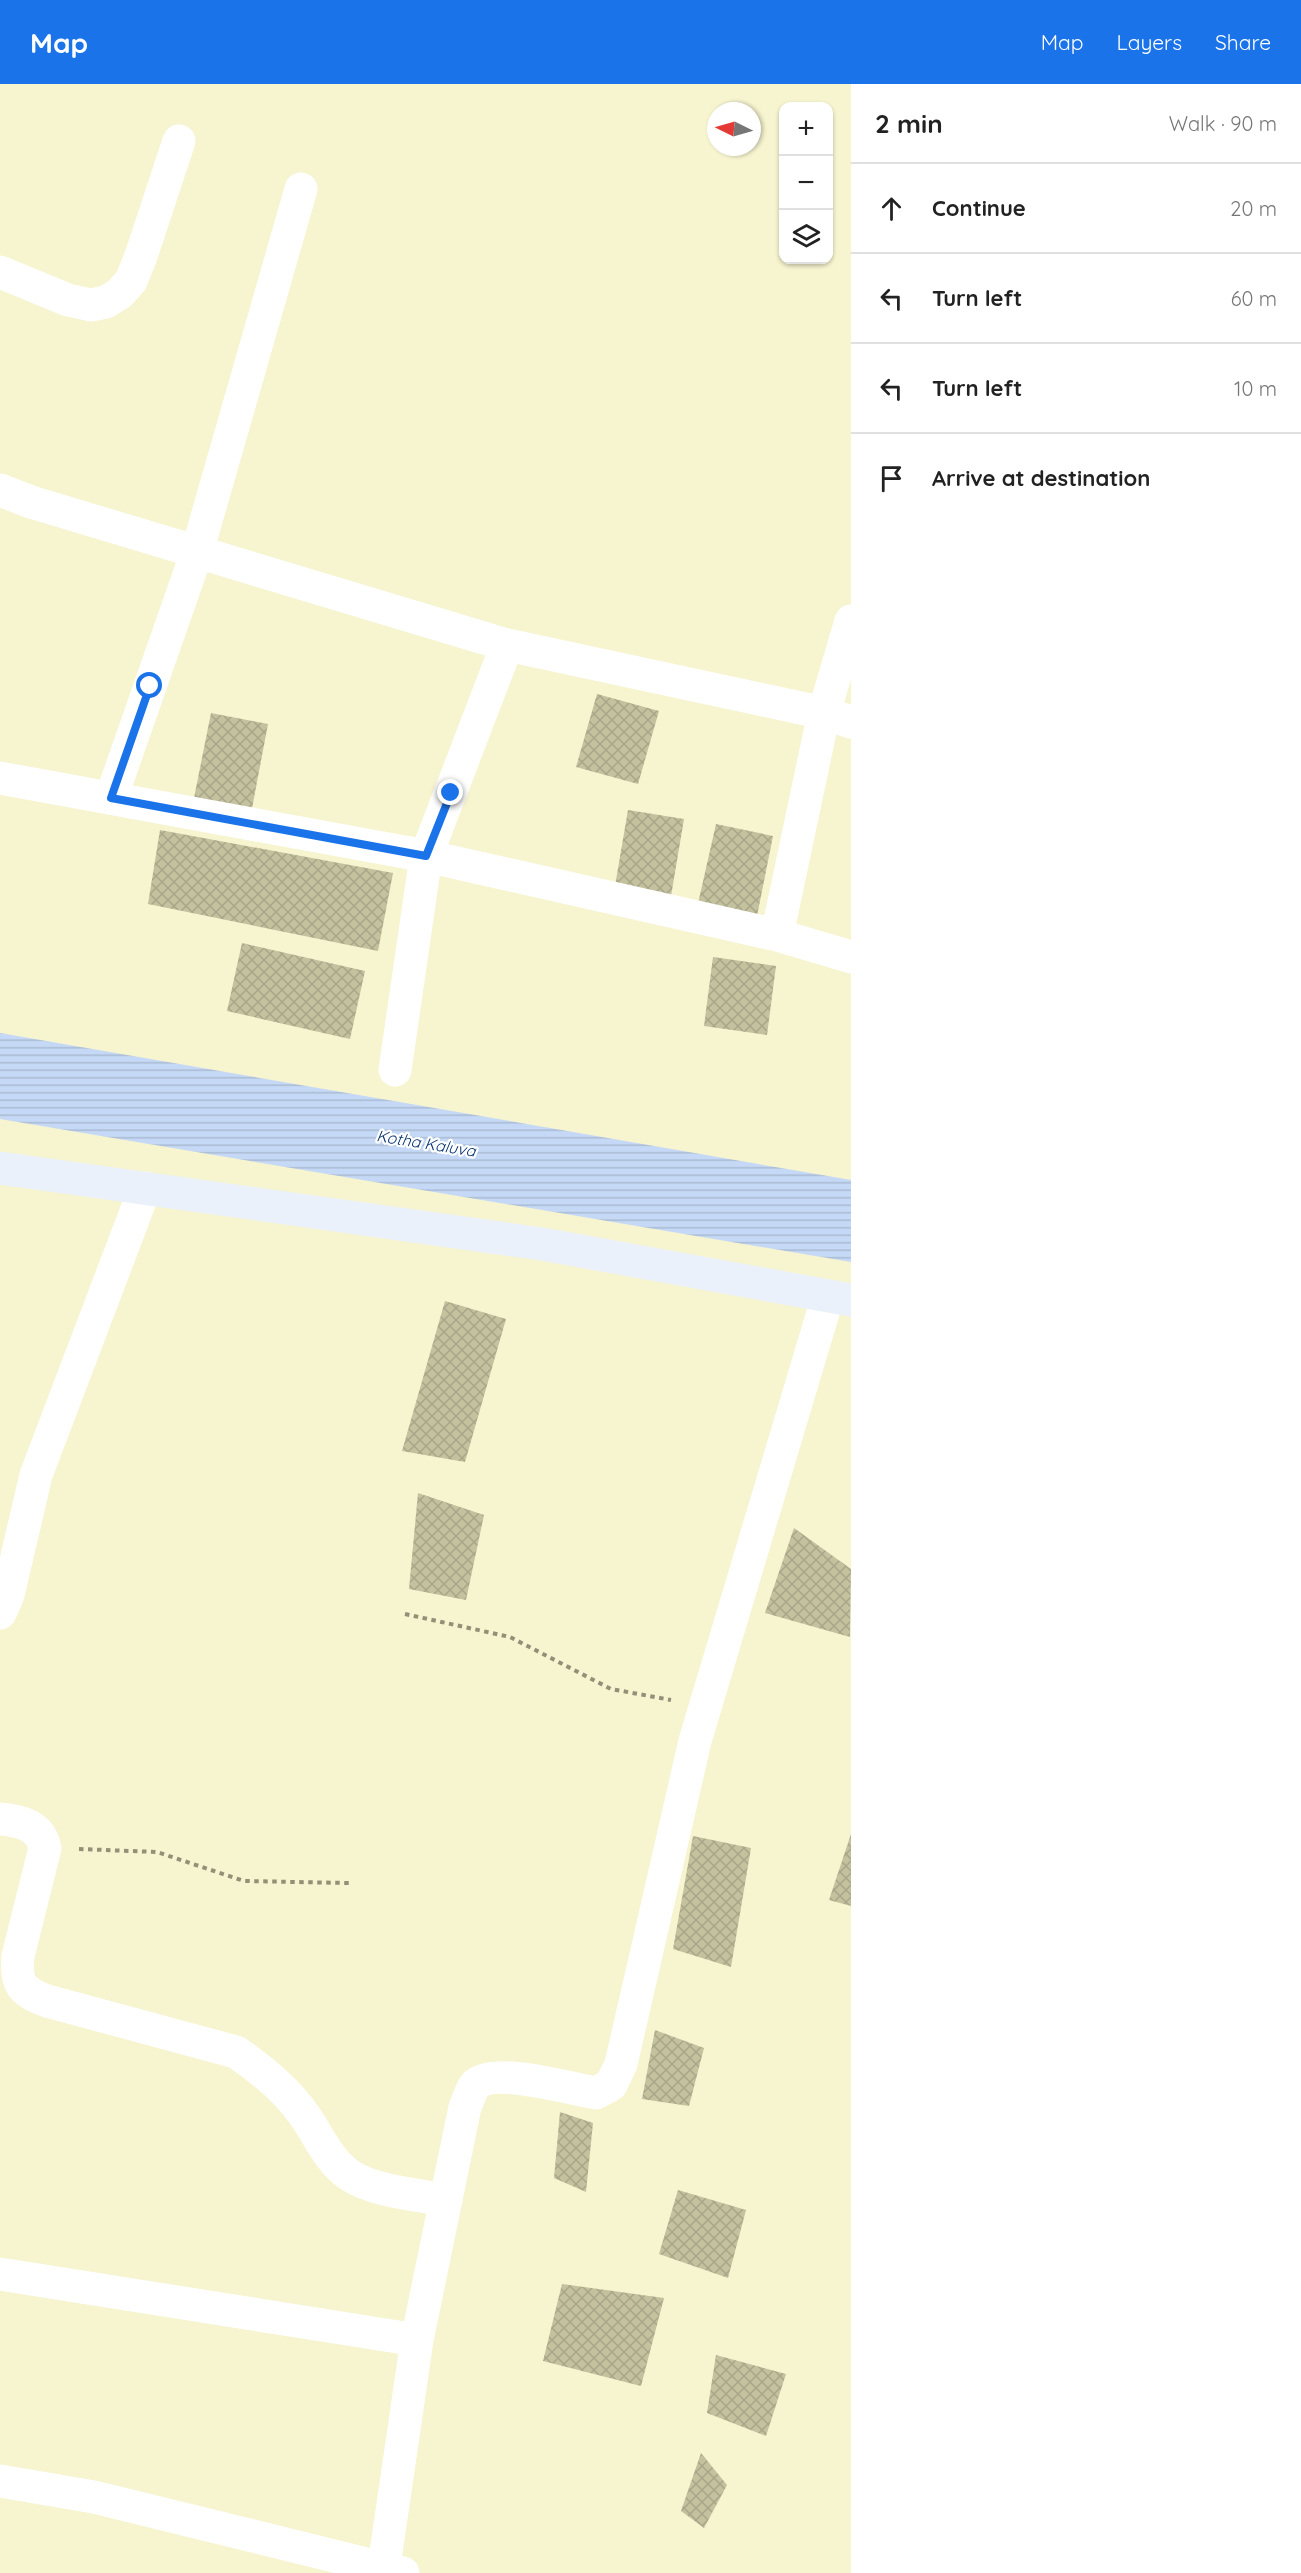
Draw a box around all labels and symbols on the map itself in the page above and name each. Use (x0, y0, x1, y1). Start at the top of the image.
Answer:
north arrow (707, 102, 761, 156)
route start (136, 672, 162, 698)
route end (437, 779, 463, 805)
water label: Kotha Kaluva (375, 1125, 478, 1161)

